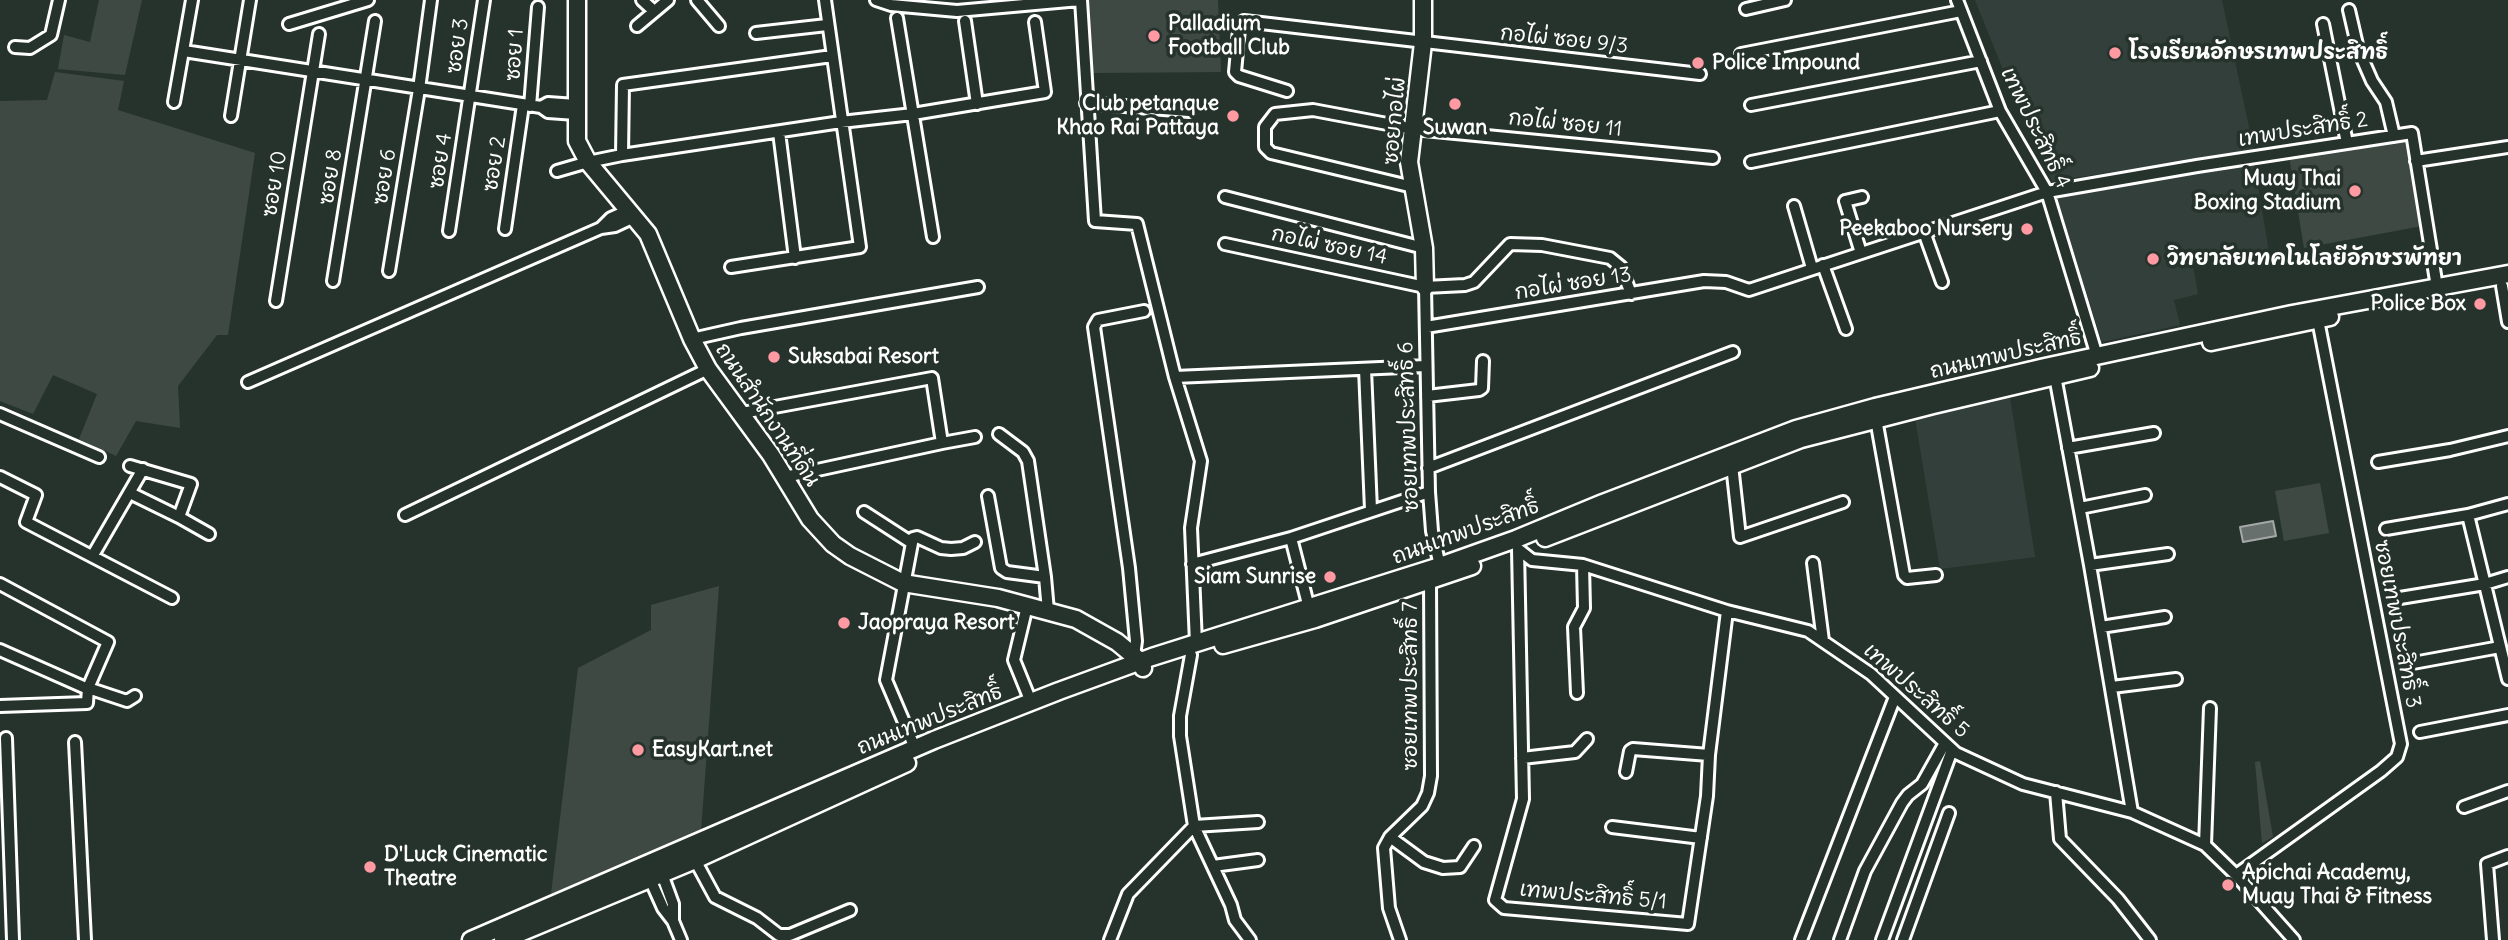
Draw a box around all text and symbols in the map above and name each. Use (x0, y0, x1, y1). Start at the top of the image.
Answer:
place label: Palladium Football Club (1168, 11, 1290, 61)
street label: ซอย 3 (442, 16, 474, 76)
street label: กอไผ่ ซอย 9/3 (1499, 21, 1629, 59)
street label: ซอย 1 (501, 28, 529, 82)
marker: Palladium Football Club (1146, 28, 1162, 44)
place label: โรงเรียนอักษรเทพประสิทธิ์ (2129, 40, 2388, 66)
marker: โรงเรียนอักษรเทพประสิทธิ์ (2107, 45, 2123, 61)
place label: Police Impound (1712, 50, 1860, 76)
marker: Police Impound (1690, 55, 1706, 71)
street label: เทพประสิทธิ์ 4 (1995, 63, 2075, 193)
street label: ซอยกอไผ่ (1379, 76, 1411, 166)
place label: Club petanque Khao Rai Pattaya (1056, 91, 1219, 141)
marker: Suwan (1447, 96, 1463, 112)
street label: กอไผ่ ซอย 11 (1507, 105, 1623, 143)
street label: เทพประสิทธิ์ 2 (2236, 107, 2370, 153)
marker: Club petanque Khao Rai Pattaya (1225, 108, 1241, 124)
place label: Suwan (1423, 115, 1487, 141)
street label: ซอย 4 (424, 131, 458, 191)
street label: ซอย 2 (478, 135, 512, 193)
street label: ซอย 8 (314, 147, 348, 207)
street label: ซอย 6 (368, 147, 402, 207)
street label: ซอย 10 (257, 149, 293, 219)
place label: Muay Thai Boxing Stadium (2194, 166, 2341, 216)
marker: Muay Thai Boxing Stadium (2347, 183, 2363, 199)
place label: Peekaboo Nursery (1839, 216, 2013, 242)
street label: กอไผ่ ซอย 14 (1269, 221, 1389, 271)
marker: Peekaboo Nursery (2019, 221, 2035, 237)
place label: วิทยาลัยเทคโนโลยีอักษรพัทยา (2167, 246, 2462, 272)
marker: วิทยาลัยเทคโนโลยีอักษรพัทยา (2145, 251, 2161, 267)
street label: กอไผ่ ซอย 13 (1513, 262, 1633, 306)
place label: Police Box (2370, 291, 2466, 317)
marker: Police Box (2472, 296, 2488, 312)
street label: ถนนเทพประสิทธิ์ (1928, 325, 2084, 385)
street label: ถนนสำนักงานที่ดิน (710, 338, 824, 492)
street label: ซอยเทพประสิทธิ์ 6 (1393, 341, 1425, 513)
place label: Suksabai Resort (788, 344, 939, 370)
marker: Suksabai Resort (766, 349, 782, 365)
street label: ถนนเทพประสิทธิ์ (1389, 494, 1543, 570)
street label: ซอยเทพประสิทธิ์ 3 (2368, 538, 2426, 710)
place label: Siam Sunrise (1194, 564, 1316, 590)
marker: Siam Sunrise (1322, 569, 1338, 585)
street label: ซอยเทพประสิทธิ์ 7 (1398, 601, 1424, 771)
place label: Jaopraya Resort (858, 610, 1015, 636)
marker: Jaopraya Resort (836, 615, 852, 631)
street label: เทพประสิทธิ์ 5 (1858, 638, 1974, 744)
street label: ถนนเทพประสิทธิ์ (853, 679, 1007, 761)
place label: EasyKart.net (652, 737, 773, 763)
marker: EasyKart.net (630, 742, 646, 758)
place label: D'Luck Cinematic Theatre (384, 842, 547, 892)
marker: D'Luck Cinematic Theatre (362, 859, 378, 875)
place label: Apichai Academy, Muay Thai & Fitness (2242, 860, 2432, 910)
street label: เทพประสิทธิ์ 5/1 (1518, 877, 1668, 915)
marker: Apichai Academy, Muay Thai & Fitness (2220, 877, 2236, 893)

